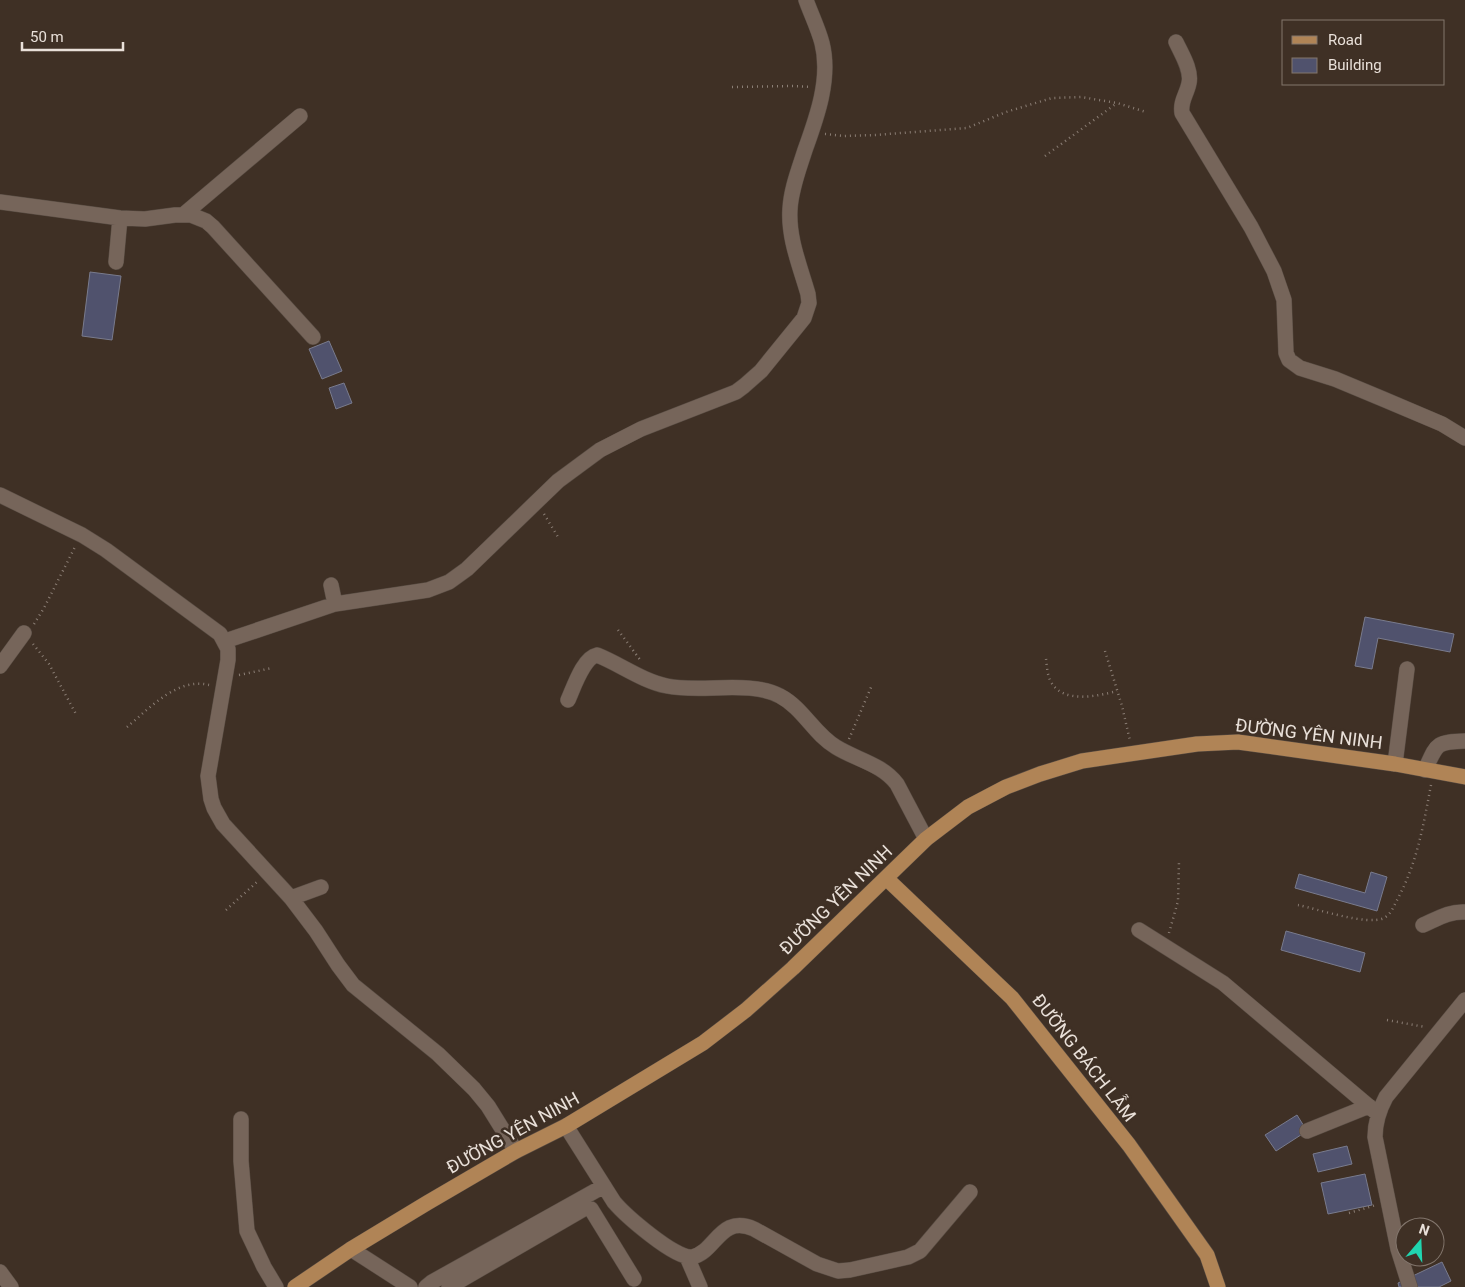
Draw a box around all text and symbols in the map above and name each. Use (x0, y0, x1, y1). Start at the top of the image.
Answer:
scale bar (22, 20, 124, 52)
legend (1282, 20, 1445, 85)
text: 50 m (30, 28, 64, 46)
text: Road (1328, 31, 1362, 49)
text: Building (1328, 56, 1382, 74)
street label: ĐƯỜNG YÊN NINH (1234, 714, 1384, 753)
street label: ĐƯỜNG YÊN NINH (775, 841, 896, 959)
street label: ĐƯỜNG BÁCH LẪM (1028, 989, 1141, 1126)
street label: ĐƯỜNG YÊN NINH (443, 1087, 583, 1178)
north arrow (1395, 1217, 1445, 1267)
text: N (1417, 1221, 1432, 1239)

